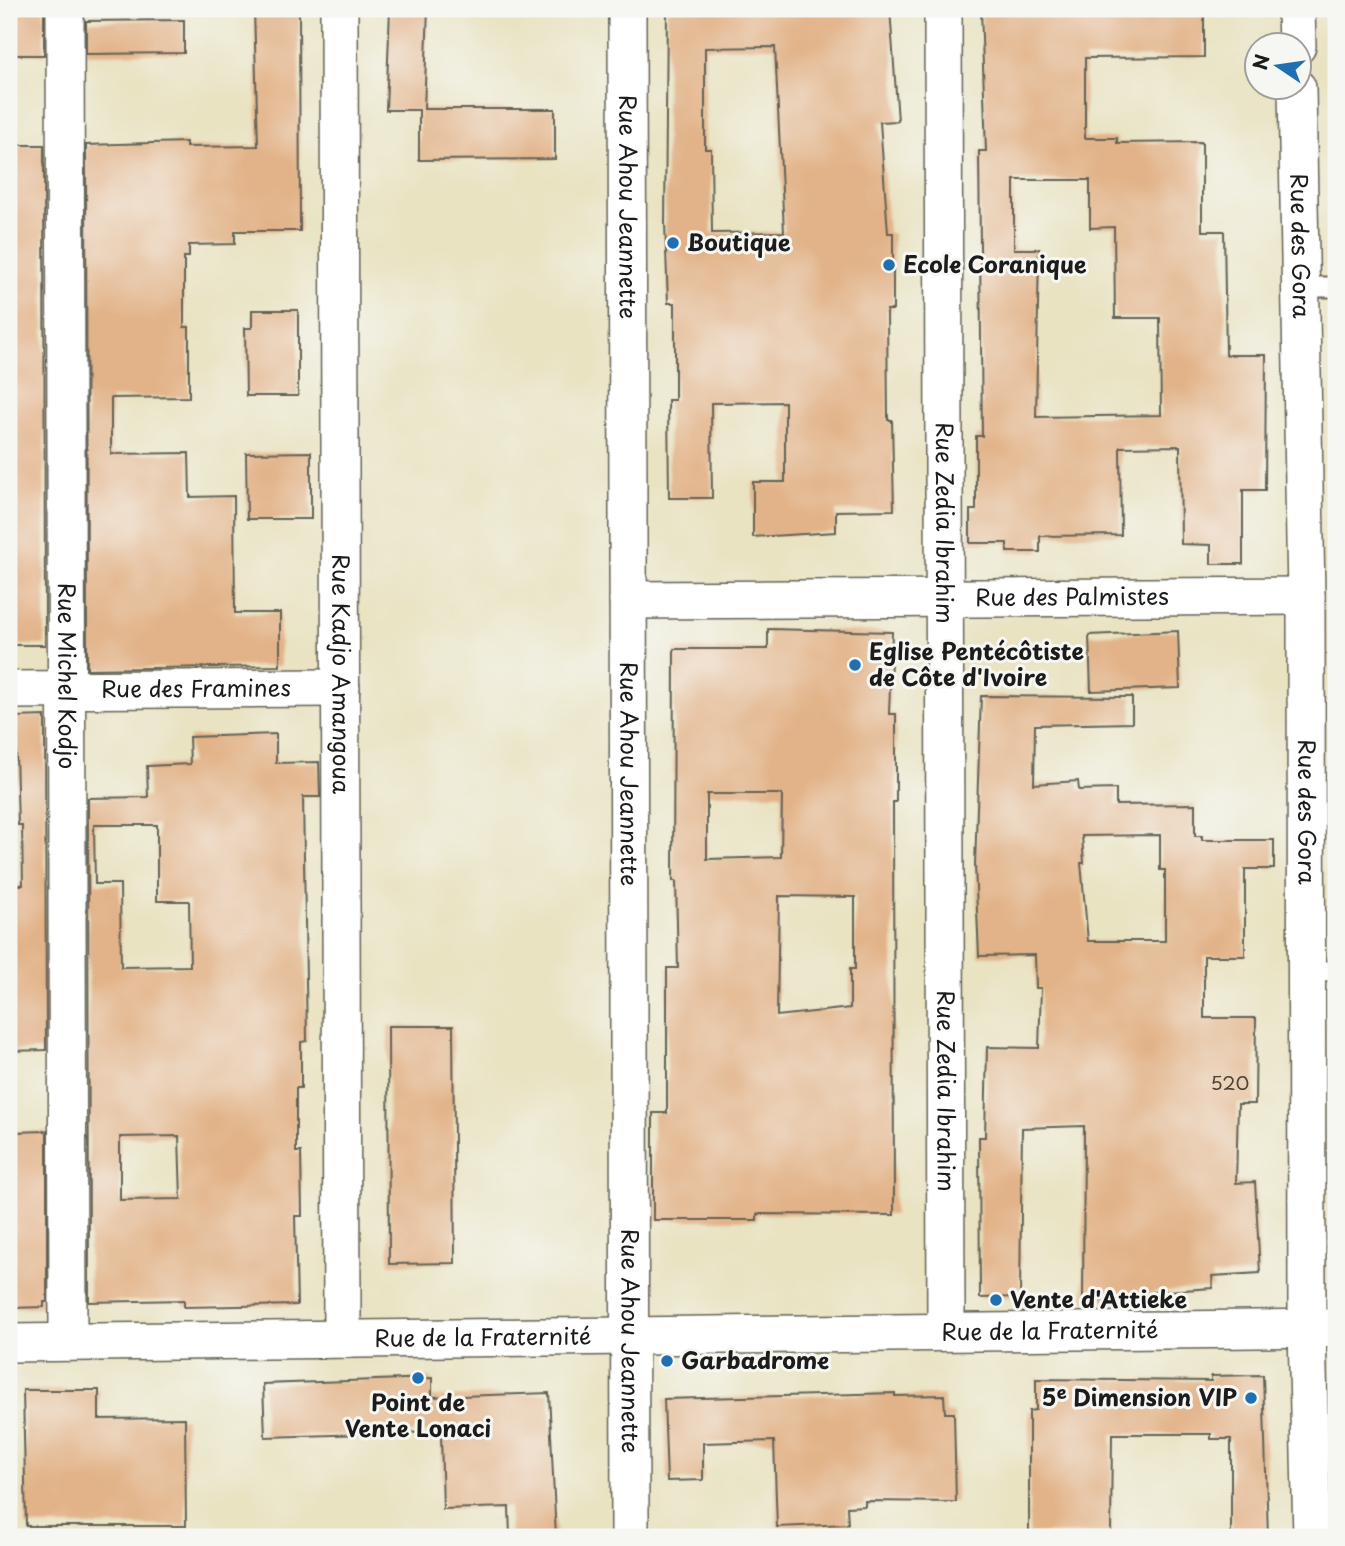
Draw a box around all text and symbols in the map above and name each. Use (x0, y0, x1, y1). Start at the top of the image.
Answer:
north arrow (1244, 32, 1314, 102)
text: N (1245, 51, 1276, 72)
street label: Rue Ahou Jeannette (611, 95, 647, 319)
street label: Rue des Gora (1283, 173, 1320, 319)
place label: Boutique (687, 224, 791, 259)
marker: Boutique (665, 235, 681, 251)
place label: Ecole Coranique (903, 246, 1087, 281)
marker: Ecole Coranique (881, 257, 897, 273)
street label: Rue Zedia Ibrahim (928, 422, 963, 624)
street label: Rue Kadjo Amangoua (324, 554, 360, 795)
street label: Rue des Palmistes (975, 578, 1169, 614)
street label: Rue Michel Kodjo (50, 583, 86, 769)
place label: Eglise Pentécôtiste de Côte d'Ivoire (869, 633, 1084, 694)
marker: Eglise Pentécôtiste de Côte d'Ivoire (847, 657, 863, 673)
street label: Rue Ahou Jeannette (612, 662, 648, 886)
street label: Rue des Framines (101, 669, 291, 705)
street label: Rue des Gora (1290, 739, 1325, 885)
street label: Rue Zedia Ibrahim (929, 990, 965, 1192)
house number: 520 (1211, 1068, 1249, 1096)
street label: Rue Ahou Jeannette (613, 1229, 649, 1453)
place label: Vente d'Attieke (1010, 1281, 1188, 1316)
marker: Vente d'Attieke (988, 1292, 1004, 1308)
street label: Rue de la Fraternité (941, 1311, 1159, 1348)
street label: Rue de la Fraternité (374, 1317, 592, 1355)
place label: Garbadrome (681, 1342, 829, 1377)
marker: Garbadrome (659, 1353, 675, 1369)
marker: Point de Vente Lonaci (410, 1370, 426, 1386)
place label: 5ᵉ Dimension VIP (1042, 1379, 1237, 1414)
place label: Point de Vente Lonaci (345, 1384, 491, 1445)
marker: 5ᵉ Dimension VIP (1243, 1390, 1259, 1406)

